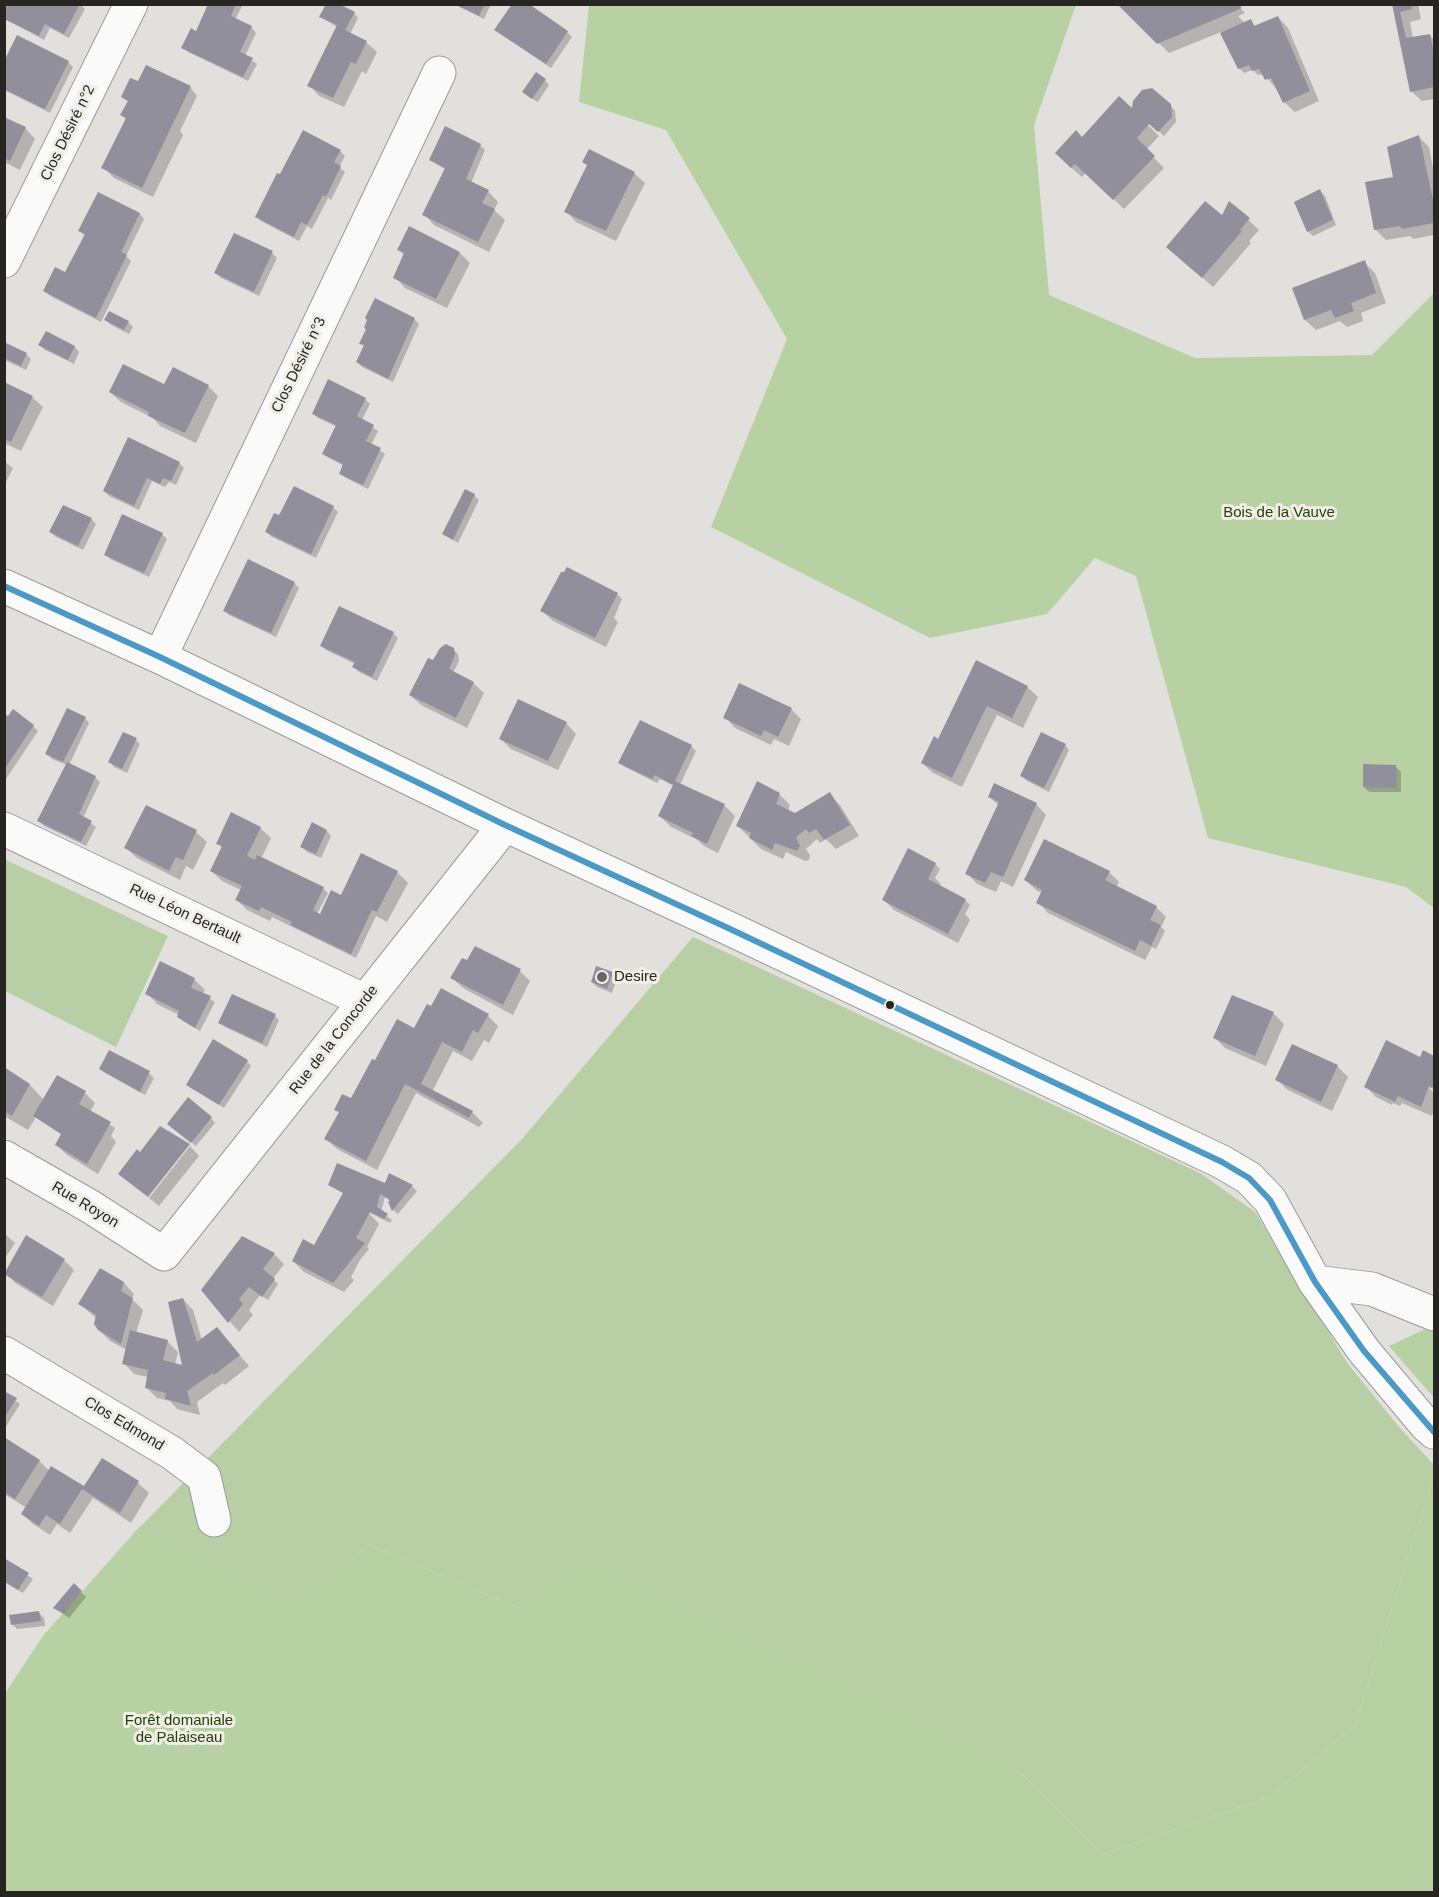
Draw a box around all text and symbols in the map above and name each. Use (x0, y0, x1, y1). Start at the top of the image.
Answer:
street label: Clos Désiré n°2 (37, 82, 99, 184)
street label: Clos Désiré n°3 (268, 314, 330, 416)
park label: Bois de la Vauve (1223, 504, 1335, 522)
street label: Rue Léon Bertault (126, 880, 244, 948)
place label: Desire (614, 968, 657, 986)
marker: Desire (595, 970, 609, 984)
street label: Rue de la Concorde (286, 982, 382, 1098)
unlabelled marker (884, 999, 896, 1011)
street label: Rue Royon (48, 1178, 122, 1232)
street label: Clos Edmond (81, 1393, 167, 1455)
park label: Forêt domaniale de Palaiseau (125, 1712, 233, 1747)

